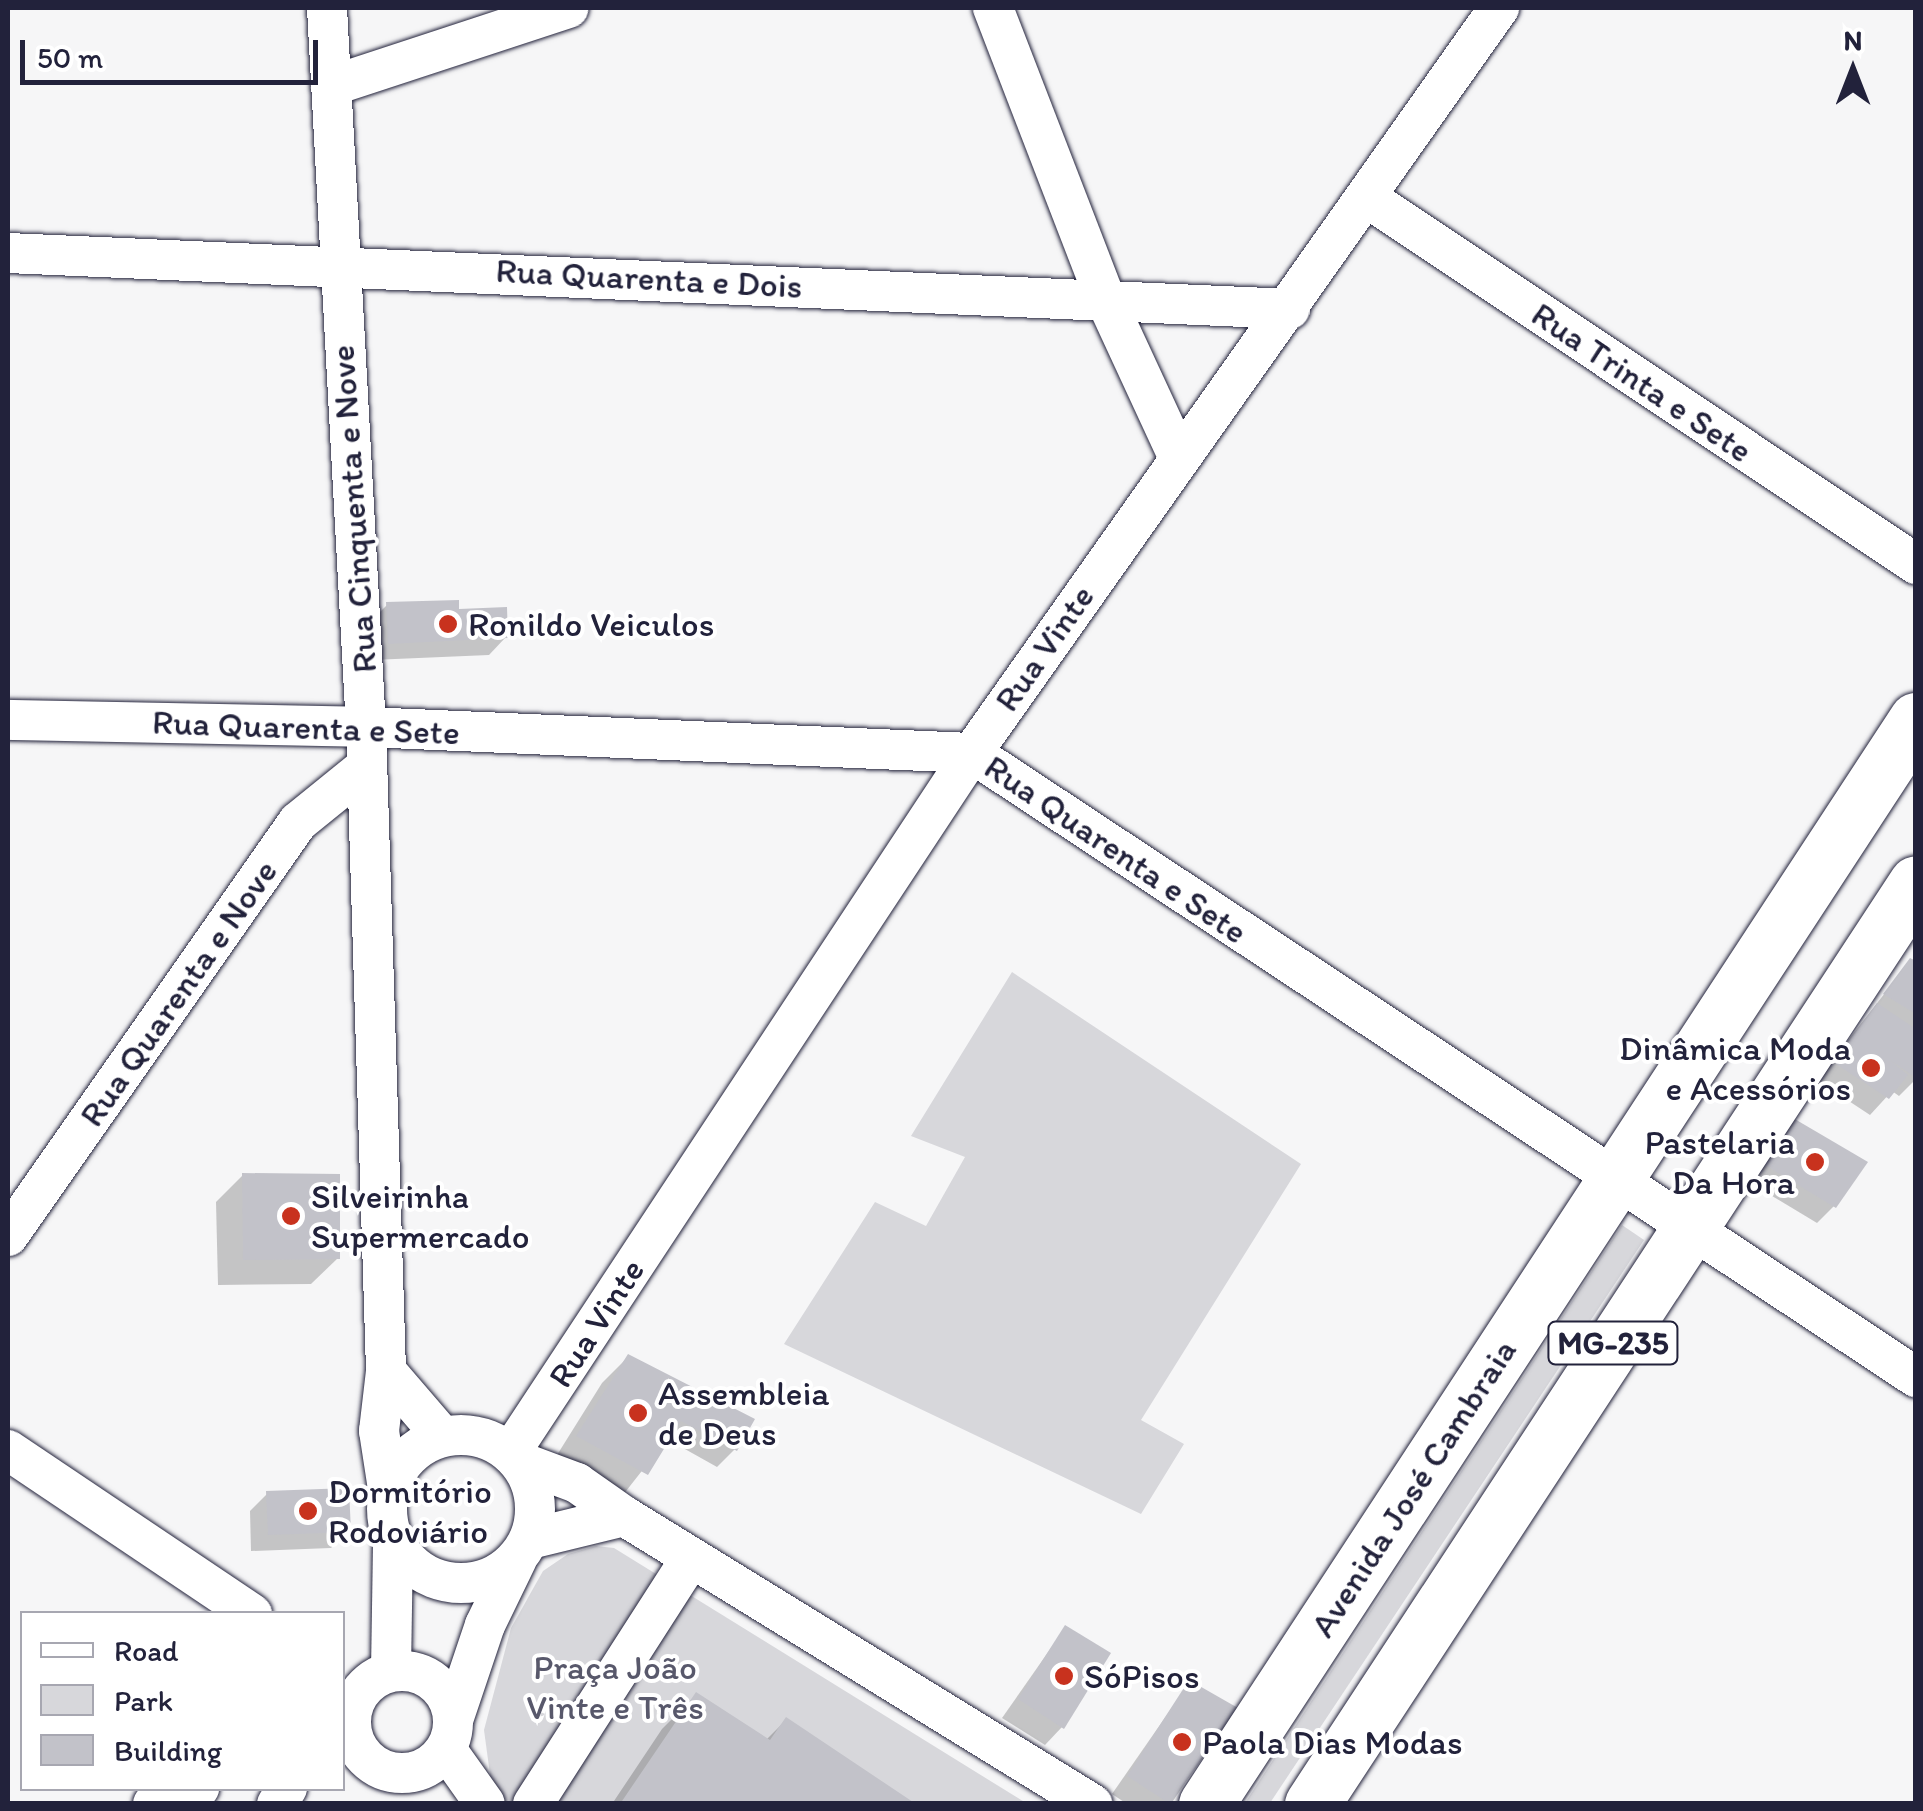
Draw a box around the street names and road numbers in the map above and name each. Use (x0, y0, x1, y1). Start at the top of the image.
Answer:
street label: Rua Quarenta e Dois (495, 249, 803, 307)
street label: Rua Trinta e Sete (1525, 294, 1759, 470)
street label: Rua Cinquenta e Nove (321, 344, 385, 674)
street label: Rua Vinte (985, 577, 1103, 719)
street label: Rua Quarenta e Sete (152, 701, 460, 753)
street label: Rua Quarenta e Sete (977, 746, 1255, 952)
street label: Rua Quarenta e Nove (70, 852, 286, 1134)
street label: Rua Vinte (539, 1251, 653, 1395)
road number: MG-235 (1546, 1316, 1680, 1370)
street label: Avenida José Cambraia (1300, 1330, 1526, 1646)

